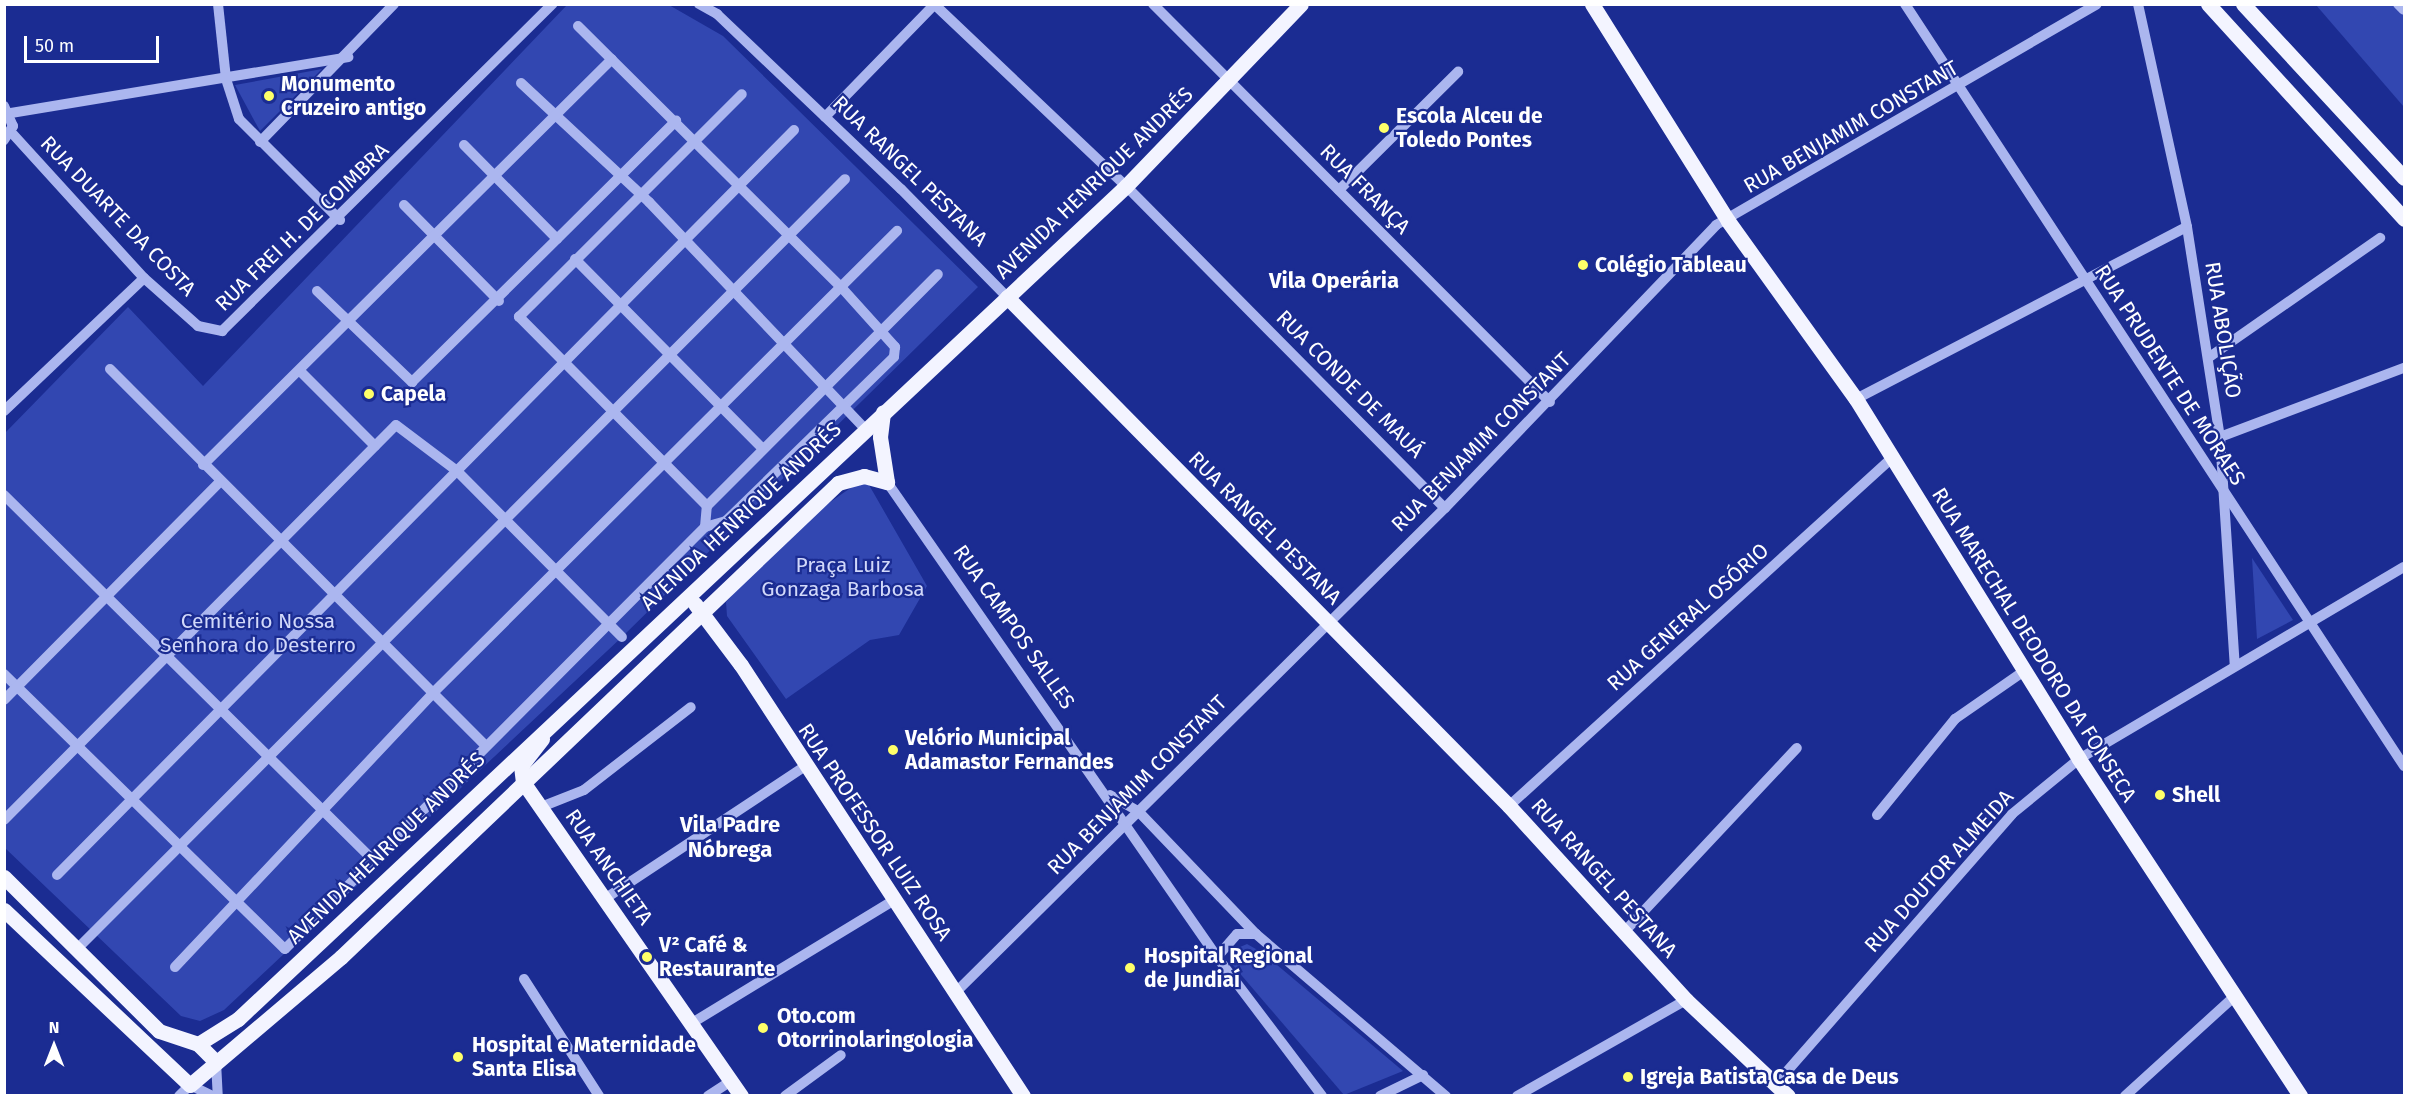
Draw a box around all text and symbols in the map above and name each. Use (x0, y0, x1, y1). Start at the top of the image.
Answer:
scale bar (27, 24, 162, 62)
text: 50 m (35, 35, 74, 57)
street label: RUA BENJAMIM CONSTANT (1739, 55, 1963, 199)
place label: Monumento Cruzeiro antigo (281, 71, 426, 121)
street label: AVENIDA HENRIQUE ANDRÉS (990, 82, 1198, 284)
marker: Monumento Cruzeiro antigo (262, 89, 276, 103)
street label: RUA RANGEL PESTANA (827, 90, 993, 252)
place label: Escola Alceu de Toledo Pontes (1396, 103, 1543, 153)
marker: Escola Alceu de Toledo Pontes (1377, 121, 1391, 135)
street label: RUA DUARTE DA COSTA (35, 131, 201, 301)
street label: RUA FREI H. DE COIMBRA (210, 138, 394, 316)
street label: RUA FRANÇA (1315, 139, 1415, 239)
place label: Colégio Tableau (1595, 252, 1747, 278)
marker: Colégio Tableau (1576, 258, 1590, 272)
street label: RUA PRUDENTE DE MORAES (2089, 260, 2251, 490)
street label: RUA ABOLIÇÃO (2200, 260, 2246, 400)
district label: Vila Operária (1269, 268, 1399, 294)
street label: RUA CONDE DE MAUÁ (1271, 305, 1429, 463)
street label: RUA BENJAMIM CONSTANT (1386, 347, 1576, 537)
place label: Capela (381, 381, 446, 407)
marker: Capela (362, 387, 376, 401)
street label: AVENIDA HENRIQUE ANDRÉS (635, 416, 847, 616)
street label: RUA RANGEL PESTANA (1183, 446, 1347, 610)
street label: RUA MARECHAL DEODORO DA FONSECA (1926, 483, 2142, 807)
street label: RUA GENERAL OSÓRIO (1602, 538, 1774, 696)
street label: RUA CAMPOS SALLES (948, 540, 1080, 714)
park label: Praça Luiz Gonzaga Barbosa (761, 552, 925, 602)
park label: Cemitério Nossa Senhora do Desterro (160, 608, 356, 658)
street label: RUA BENJAMIM CONSTANT (1042, 690, 1232, 880)
street label: RUA PROFESSOR LUIZ ROSA (793, 718, 957, 946)
place label: Velório Municipal Adamastor Fernandes (905, 725, 1114, 775)
marker: Velório Municipal Adamastor Fernandes (886, 743, 900, 757)
street label: AVENIDA HENRIQUE ANDRÉS (282, 747, 490, 949)
place label: Shell (2172, 782, 2220, 808)
street label: RUA DOUTOR ALMEIDA (1859, 784, 2019, 958)
marker: Shell (2153, 788, 2167, 802)
street label: RUA RANGEL PESTANA (1526, 793, 1682, 963)
street label: RUA ANCHIETA (560, 804, 658, 930)
district label: Vila Padre Nóbrega (680, 811, 780, 862)
place label: V² Café & Restaurante (659, 932, 775, 982)
place label: Hospital Regional de Jundiaí (1144, 943, 1313, 993)
marker: V² Café & Restaurante (640, 950, 654, 964)
marker: Hospital Regional de Jundiaí (1121, 959, 1139, 977)
place label: Oto.com Otorrinolaringologia (777, 1003, 974, 1053)
north arrow (24, 1016, 84, 1076)
text: N (49, 1018, 59, 1037)
marker: Oto.com Otorrinolaringologia (754, 1019, 772, 1037)
place label: Hospital e Maternidade Santa Elisa (472, 1032, 696, 1082)
marker: Hospital e Maternidade Santa Elisa (449, 1048, 467, 1066)
place label: Igreja Batista Casa de Deus (1640, 1064, 1899, 1090)
marker: Igreja Batista Casa de Deus (1621, 1070, 1635, 1084)

